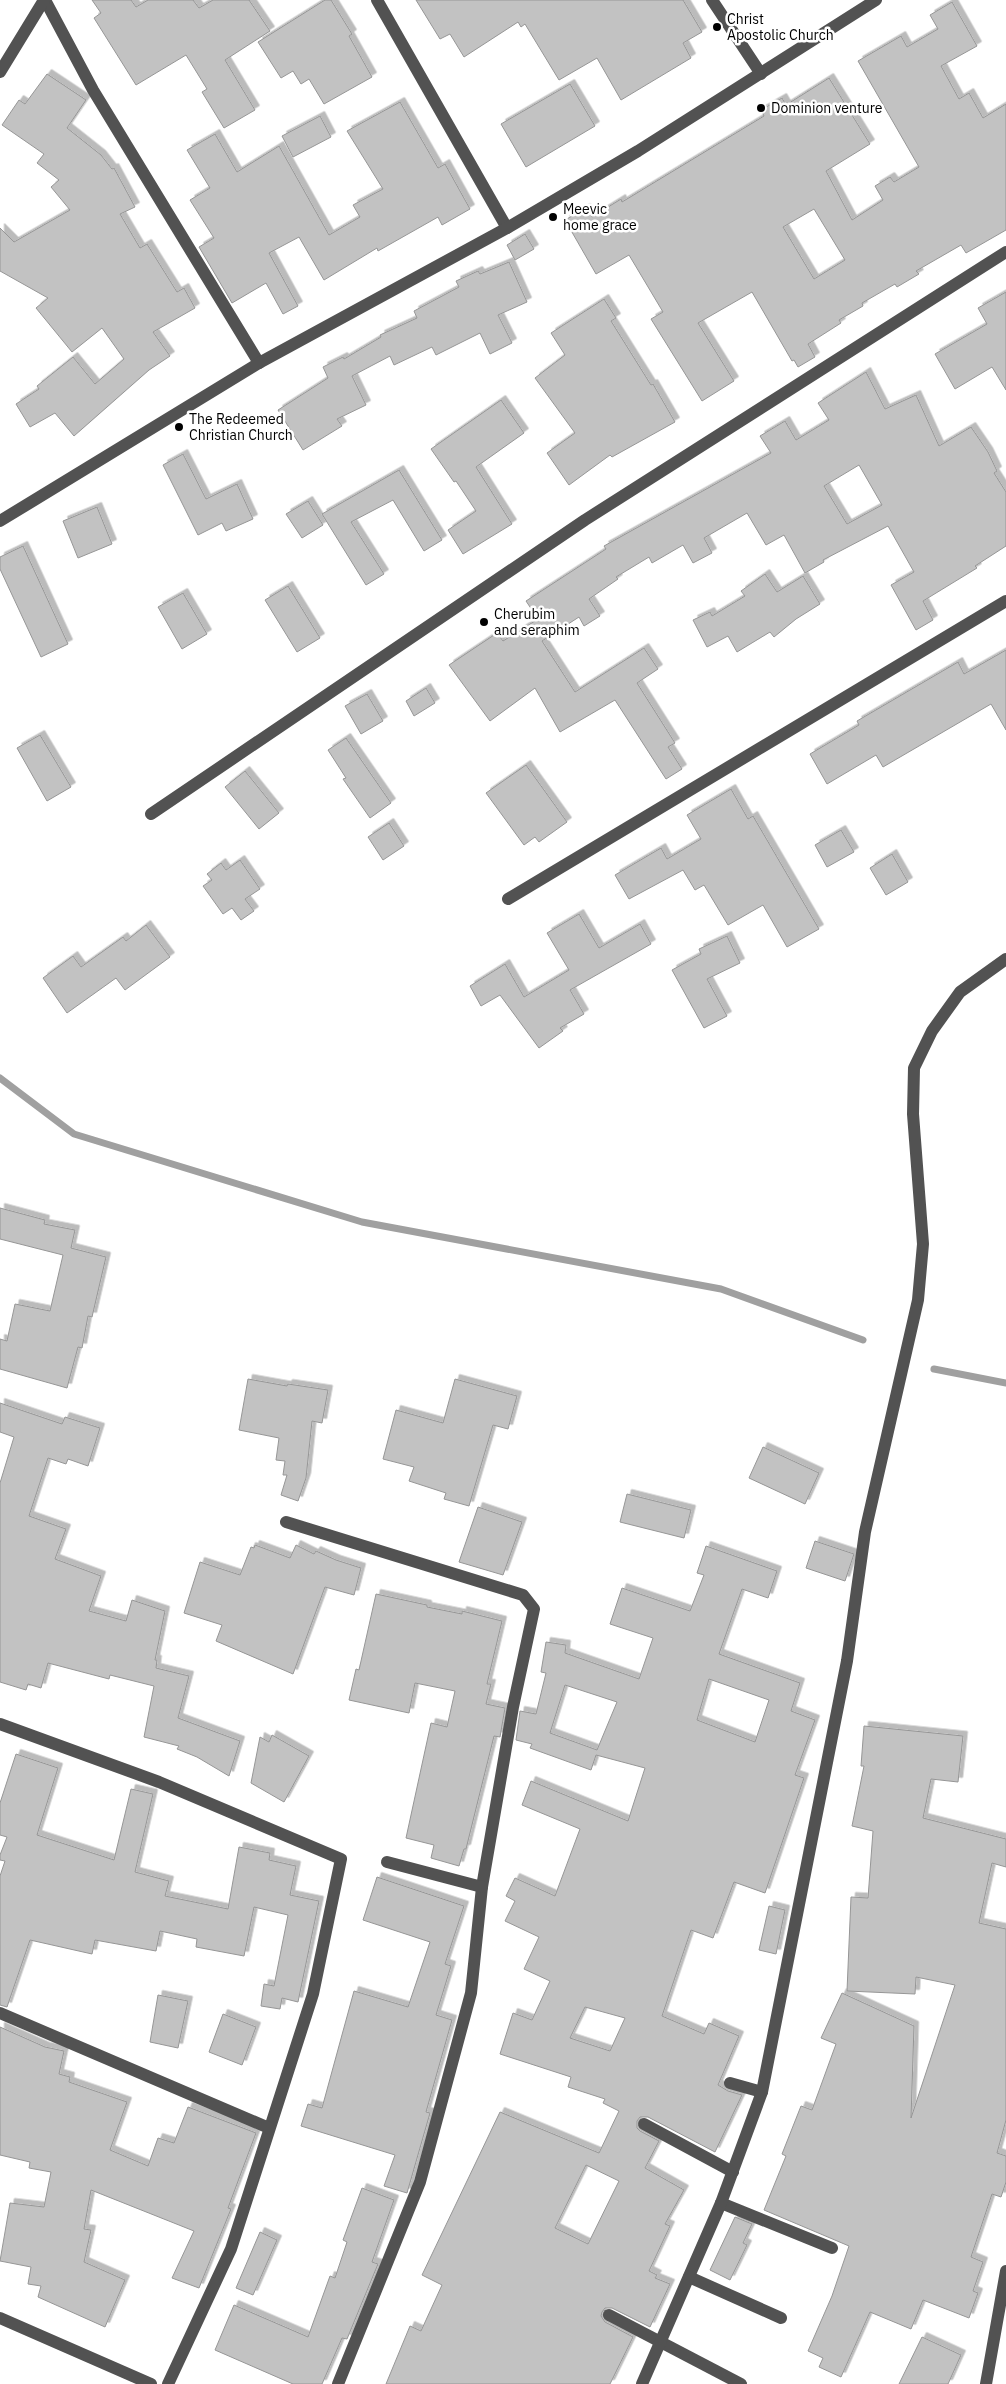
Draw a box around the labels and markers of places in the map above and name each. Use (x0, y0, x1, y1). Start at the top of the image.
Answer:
place label: Christ Apostolic Church (727, 10, 834, 44)
marker: Christ Apostolic Church (711, 21, 723, 33)
place label: Dominion venture (771, 99, 883, 117)
marker: Dominion venture (755, 102, 767, 114)
place label: Meevic home grace (563, 200, 637, 234)
marker: Meevic home grace (547, 211, 559, 223)
place label: The Redeemed Christian Church (189, 410, 293, 444)
marker: The Redeemed Christian Church (173, 421, 185, 433)
place label: Cherubim and seraphim (494, 605, 580, 639)
marker: Cherubim and seraphim (478, 616, 490, 628)

